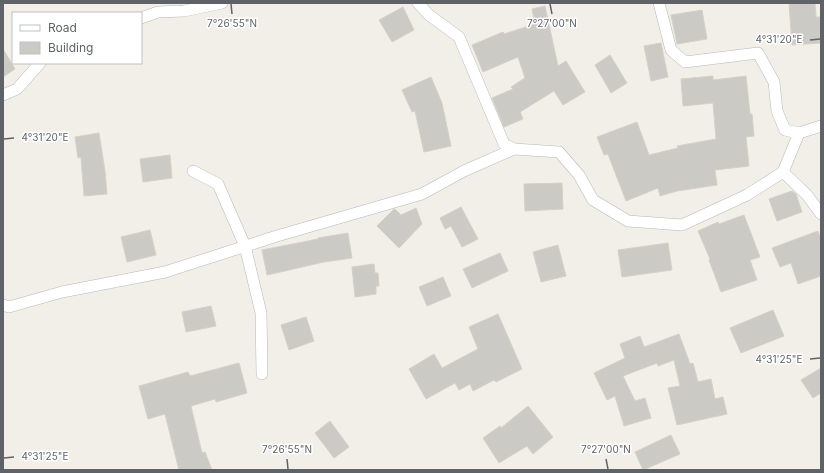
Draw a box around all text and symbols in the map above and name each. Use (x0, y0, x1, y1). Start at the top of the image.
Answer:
legend (12, 12, 142, 64)
text: 7°26'55"N (207, 17, 257, 29)
text: 7°27'00"N (527, 17, 577, 29)
text: Road (48, 20, 77, 35)
text: 4°31'20"E (755, 33, 803, 45)
text: Building (48, 40, 93, 55)
text: 4°31'20"E (21, 131, 69, 143)
text: 4°31'25"E (756, 353, 802, 365)
text: 7°26'55"N (262, 443, 312, 455)
text: 7°27'00"N (581, 443, 631, 455)
text: 4°31'25"E (22, 450, 68, 462)

